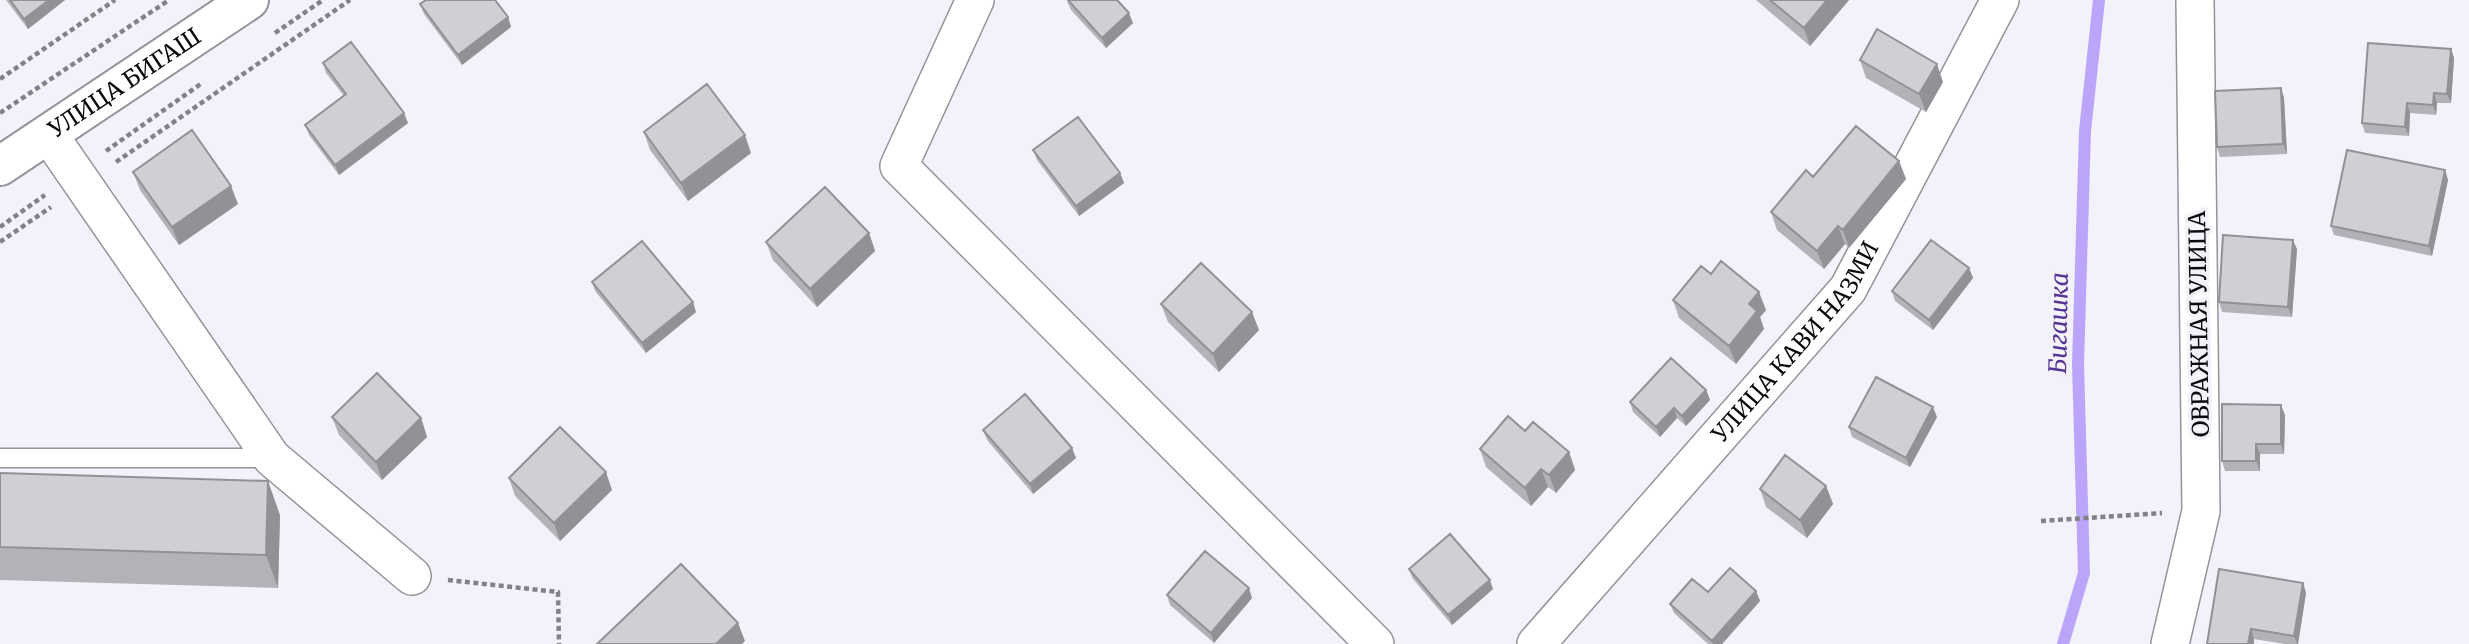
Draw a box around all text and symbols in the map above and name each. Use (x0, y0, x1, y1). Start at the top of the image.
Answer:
street label: УЛИЦА БИГАШ (42, 21, 206, 144)
street label: ОВРАЖНАЯ УЛИЦА (2182, 210, 2215, 437)
street label: УЛИЦА КАВИ НАЗМИ (1705, 236, 1884, 448)
water label: Бигашка (2042, 272, 2075, 374)

